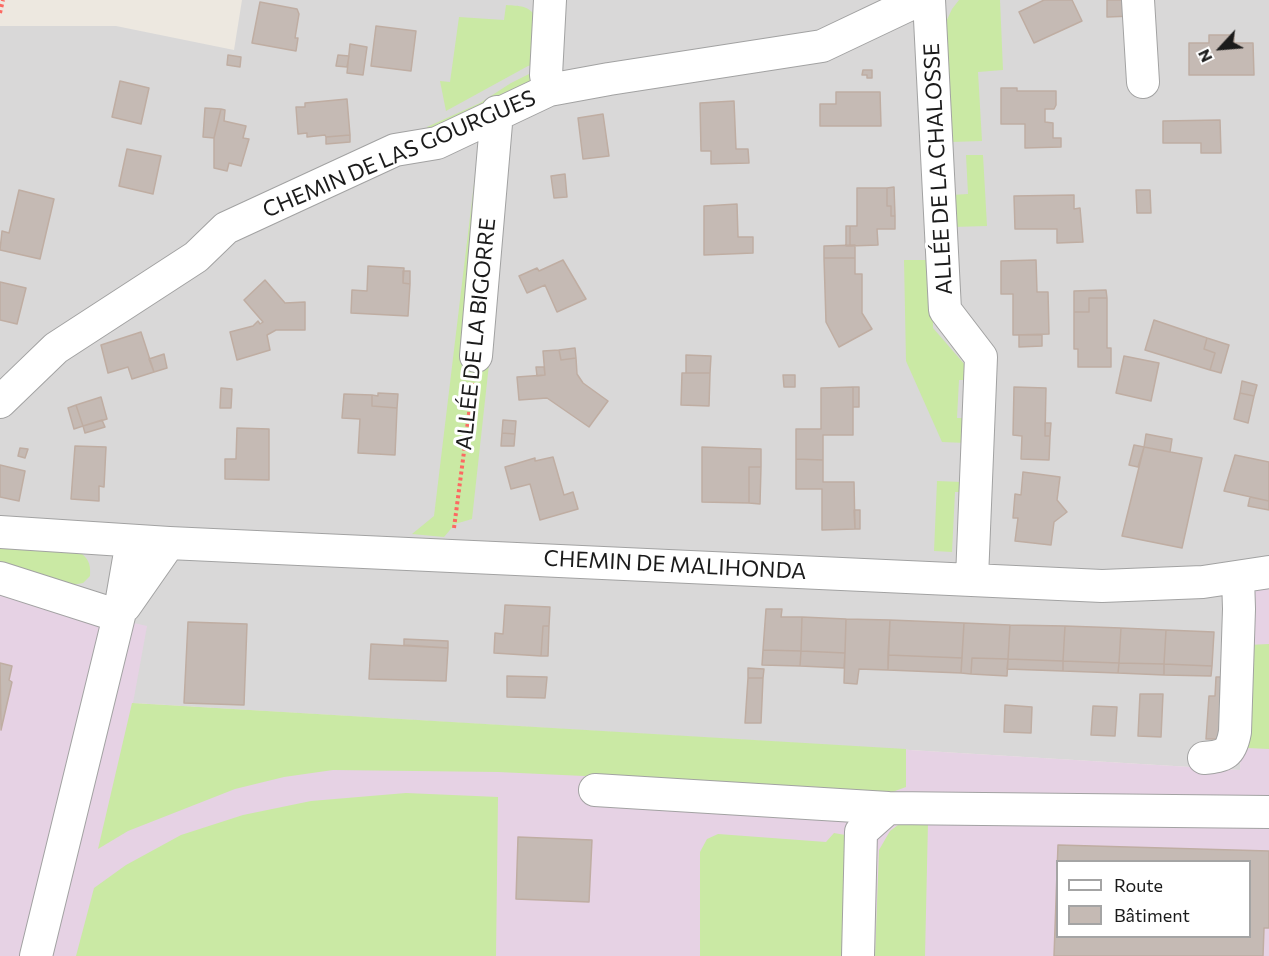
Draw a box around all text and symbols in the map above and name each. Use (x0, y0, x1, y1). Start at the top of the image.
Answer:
north arrow (1191, 18, 1251, 78)
street label: ALLÉE DE LA CHALOSSE (918, 43, 958, 295)
text: N (1193, 47, 1216, 66)
street label: CHEMIN DE LAS GOURGUES (259, 84, 539, 224)
street label: ALLÉE DE LA BIGORRE (451, 217, 501, 451)
street label: CHEMIN DE MALIHONDA (543, 545, 807, 585)
legend (1056, 860, 1251, 938)
text: Route (1114, 874, 1163, 896)
text: Bâtiment (1114, 904, 1190, 926)

